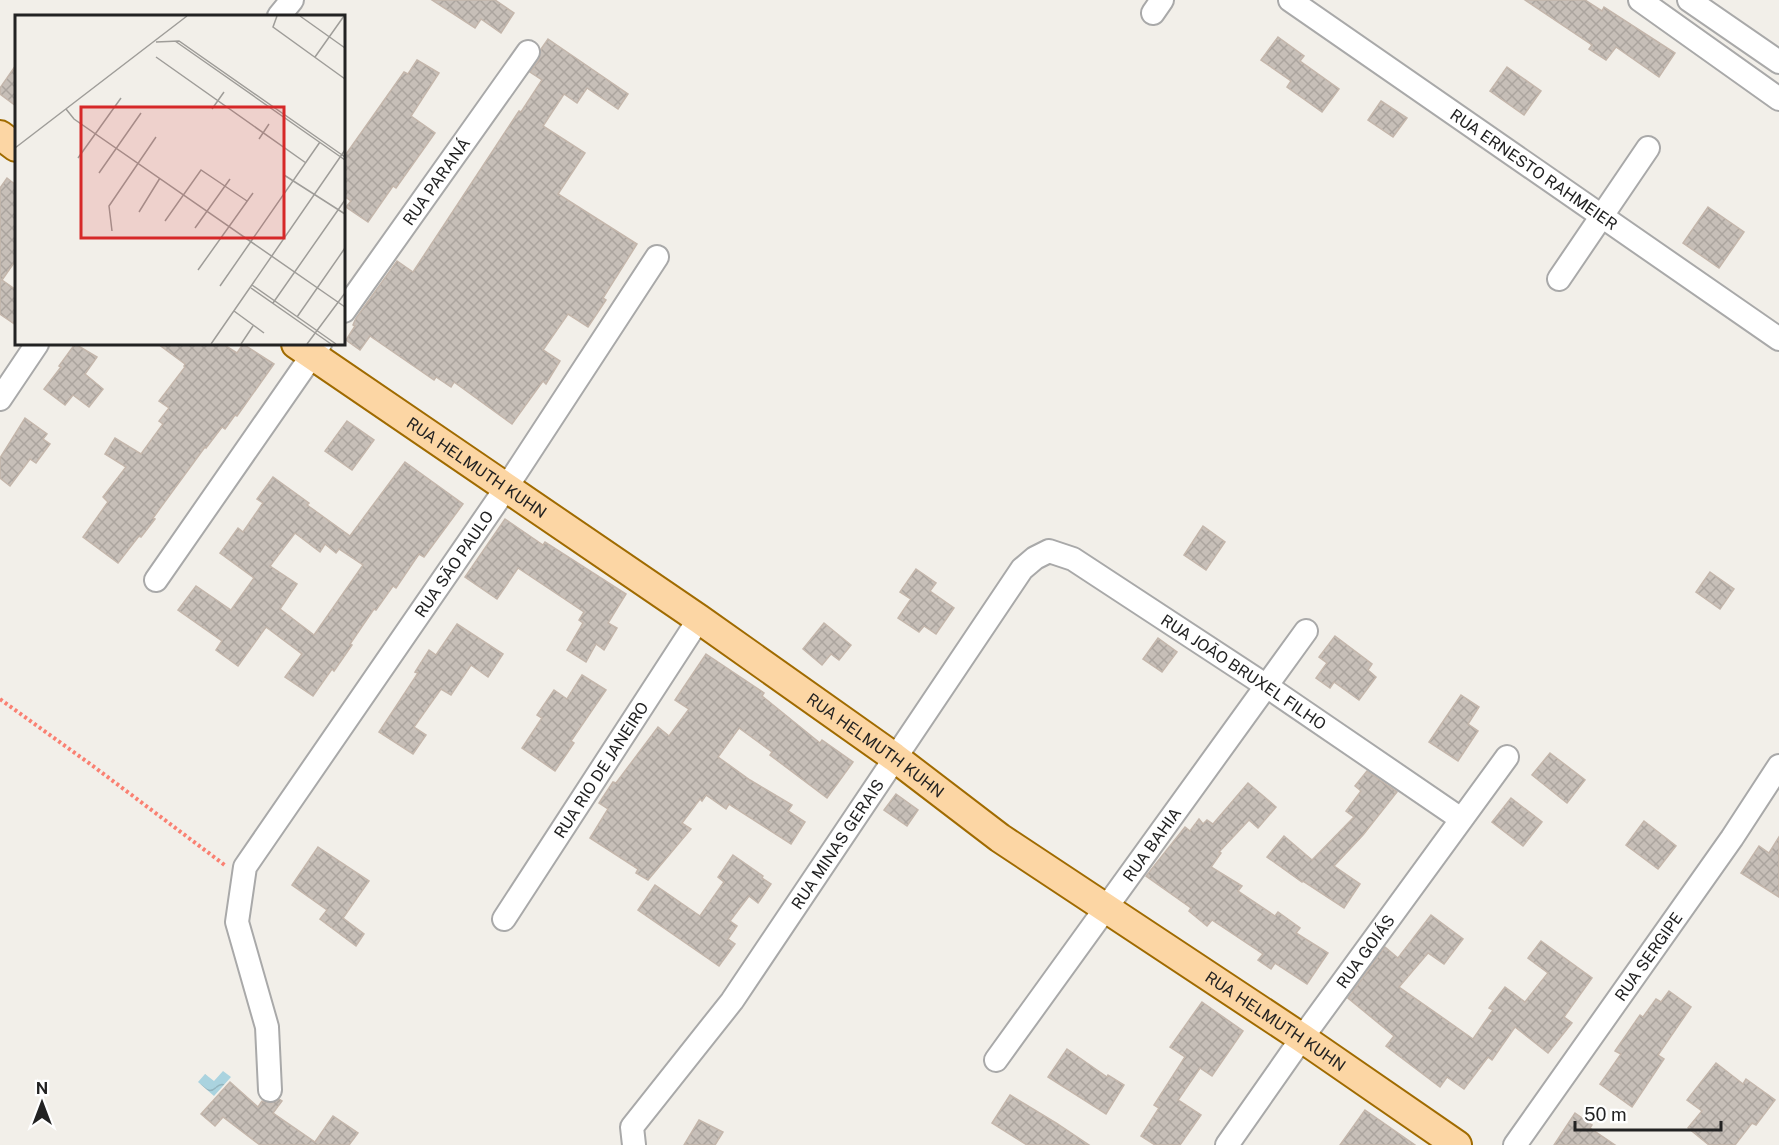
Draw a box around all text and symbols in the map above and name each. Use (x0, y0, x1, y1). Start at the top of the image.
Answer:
inset map (15, 15, 345, 345)
street label: RUA ERNESTO RAHMEIER (1447, 105, 1621, 234)
street label: RUA PARANÁ (399, 133, 474, 229)
street label: RUA HELMUTH KUHN (403, 413, 550, 522)
street label: RUA SÃO PAULO (410, 507, 497, 621)
street label: RUA JOÃO BRUXEL FILHO (1158, 610, 1330, 734)
street label: RUA HELMUTH KUHN (803, 689, 948, 801)
street label: RUA RIO DE JANEIRO (550, 698, 652, 841)
street label: RUA MINAS GERAIS (787, 776, 888, 913)
street label: RUA BAHIA (1119, 804, 1185, 885)
street label: RUA SERGIPE (1610, 908, 1686, 1004)
street label: RUA GOIÁS (1332, 911, 1398, 992)
street label: RUA HELMUTH KUHN (1202, 967, 1350, 1075)
north arrow (12, 1073, 72, 1133)
text: N (36, 1079, 48, 1098)
scale bar (1575, 1094, 1720, 1132)
text: 50 m (1584, 1104, 1627, 1125)

